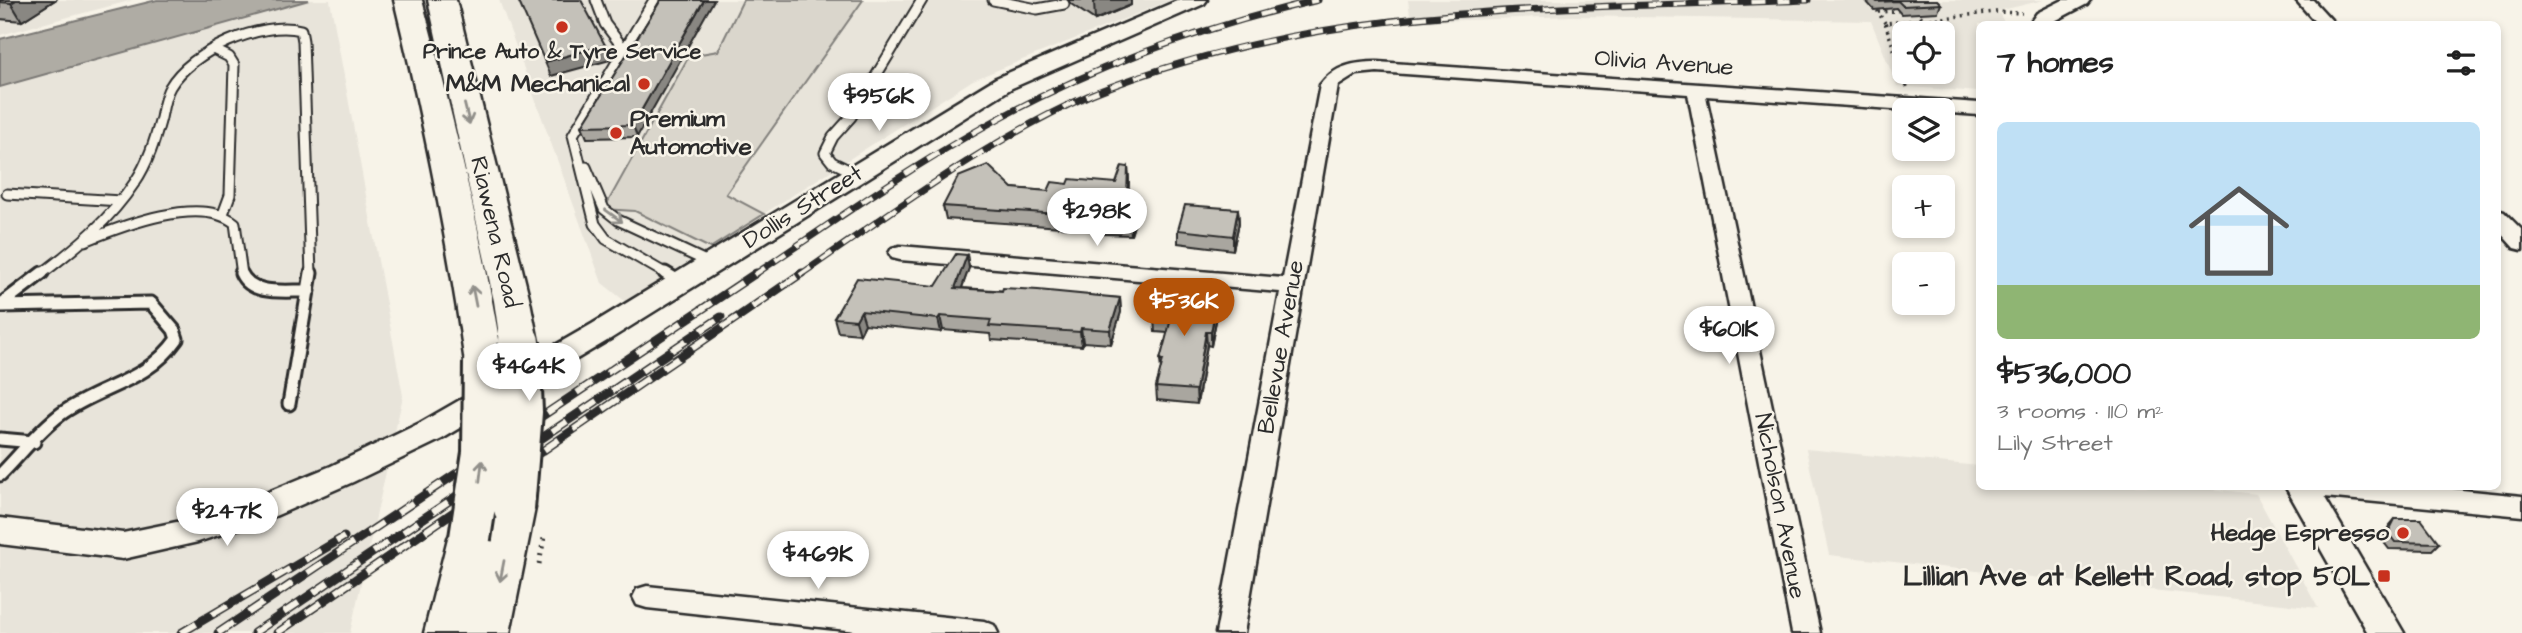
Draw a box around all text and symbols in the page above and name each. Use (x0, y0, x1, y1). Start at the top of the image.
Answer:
marker: Prince Auto & Tyre Service (554, 19, 570, 35)
map controls (1892, 21, 1955, 315)
button: locate (1892, 21, 1955, 84)
place label: Prince Auto & Tyre Service (423, 37, 702, 69)
street label: Olivia Avenue (1593, 41, 1735, 85)
text: 7 homes (1997, 42, 2114, 84)
icon: filters (2442, 44, 2480, 82)
place label: M&M Mechanical (446, 67, 630, 101)
pin: $956K (830, 74, 928, 133)
marker: M&M Mechanical (636, 76, 652, 92)
text: $956K (844, 80, 914, 112)
button: layers (1892, 98, 1955, 161)
one-way arrow (461, 102, 474, 125)
place label: Premium Automotive (630, 102, 752, 164)
marker: Premium Automotive (608, 125, 624, 141)
street label: Riawena Road (461, 153, 529, 311)
street label: Dollis Street (736, 156, 870, 257)
icon: home (2176, 168, 2302, 294)
button: + (1892, 175, 1955, 238)
pin: $298K (1048, 188, 1146, 248)
text: $298K (1063, 195, 1131, 227)
one-way arrow (604, 209, 623, 223)
button: − (1892, 252, 1955, 315)
street label: Bellevue Avenue (1249, 257, 1313, 437)
pin: $536K (1135, 278, 1233, 338)
one-way arrow (467, 285, 481, 308)
text: $536K (1149, 285, 1219, 317)
pin: $601K (1680, 306, 1778, 366)
text: $601K (1700, 313, 1758, 345)
pin: $464K (480, 344, 578, 403)
text: $464K (493, 350, 565, 382)
text: $536,000 (1997, 353, 2131, 395)
text: 3 rooms · 110 m² (1997, 395, 2164, 427)
street label: Nicholson Avenue (1745, 410, 1815, 602)
text: Lily Street (1997, 427, 2113, 459)
one-way arrow (474, 460, 487, 483)
pin: $247K (178, 489, 276, 548)
text: $247K (192, 495, 262, 527)
place label: Hedge Espresso (2211, 516, 2390, 551)
marker: Hedge Espresso (2395, 525, 2411, 541)
pin: $469K (769, 532, 867, 591)
text: $469K (783, 538, 853, 570)
place label: Lillian Ave at Kellett Road, stop 50L (1903, 557, 2371, 597)
one-way arrow (495, 559, 509, 582)
marker: Lillian Ave at Kellett Road, stop 50L (2376, 568, 2392, 584)

